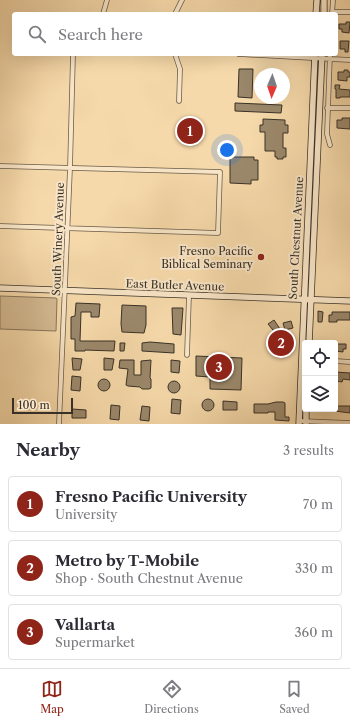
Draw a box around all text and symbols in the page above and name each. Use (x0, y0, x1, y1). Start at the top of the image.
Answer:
search box (12, 12, 338, 56)
icon: search (26, 23, 48, 45)
text: Search here (58, 25, 143, 44)
north arrow (254, 68, 290, 104)
pin: 1 (177, 116, 203, 146)
your location (217, 140, 237, 160)
street label: South Chestnut Avenue (286, 176, 306, 300)
street label: South Winery Avenue (49, 182, 67, 296)
place label: Fresno Pacific Biblical Seminary (161, 244, 254, 271)
marker: Fresno Pacific Biblical Seminary (256, 252, 266, 262)
street label: East Butler Avenue (125, 276, 225, 294)
pin: 2 (268, 328, 294, 358)
map controls (302, 340, 338, 412)
button: locate (302, 340, 338, 376)
pin: 3 (206, 352, 232, 382)
button: layers (302, 376, 338, 412)
scale bar (12, 396, 73, 415)
text: 100 m (18, 398, 50, 412)
text: Nearby (16, 440, 80, 460)
text: 3 results (283, 442, 334, 458)
text: Fresno Pacific University (55, 487, 247, 506)
text: 1 (27, 496, 33, 512)
text: 70 m (303, 496, 333, 512)
text: University (55, 506, 118, 522)
text: Metro by T-Mobile (55, 551, 199, 570)
text: 2 (26, 560, 34, 576)
text: 330 m (295, 560, 333, 576)
text: Shop · South Chestnut Avenue (55, 570, 243, 586)
text: Vallarta (55, 615, 115, 634)
text: 3 (26, 624, 34, 640)
text: 360 m (294, 624, 333, 640)
text: Supermarket (55, 634, 135, 650)
tab: Map (40, 678, 64, 716)
tab: Directions (144, 678, 199, 716)
tab: Saved (279, 678, 310, 716)

